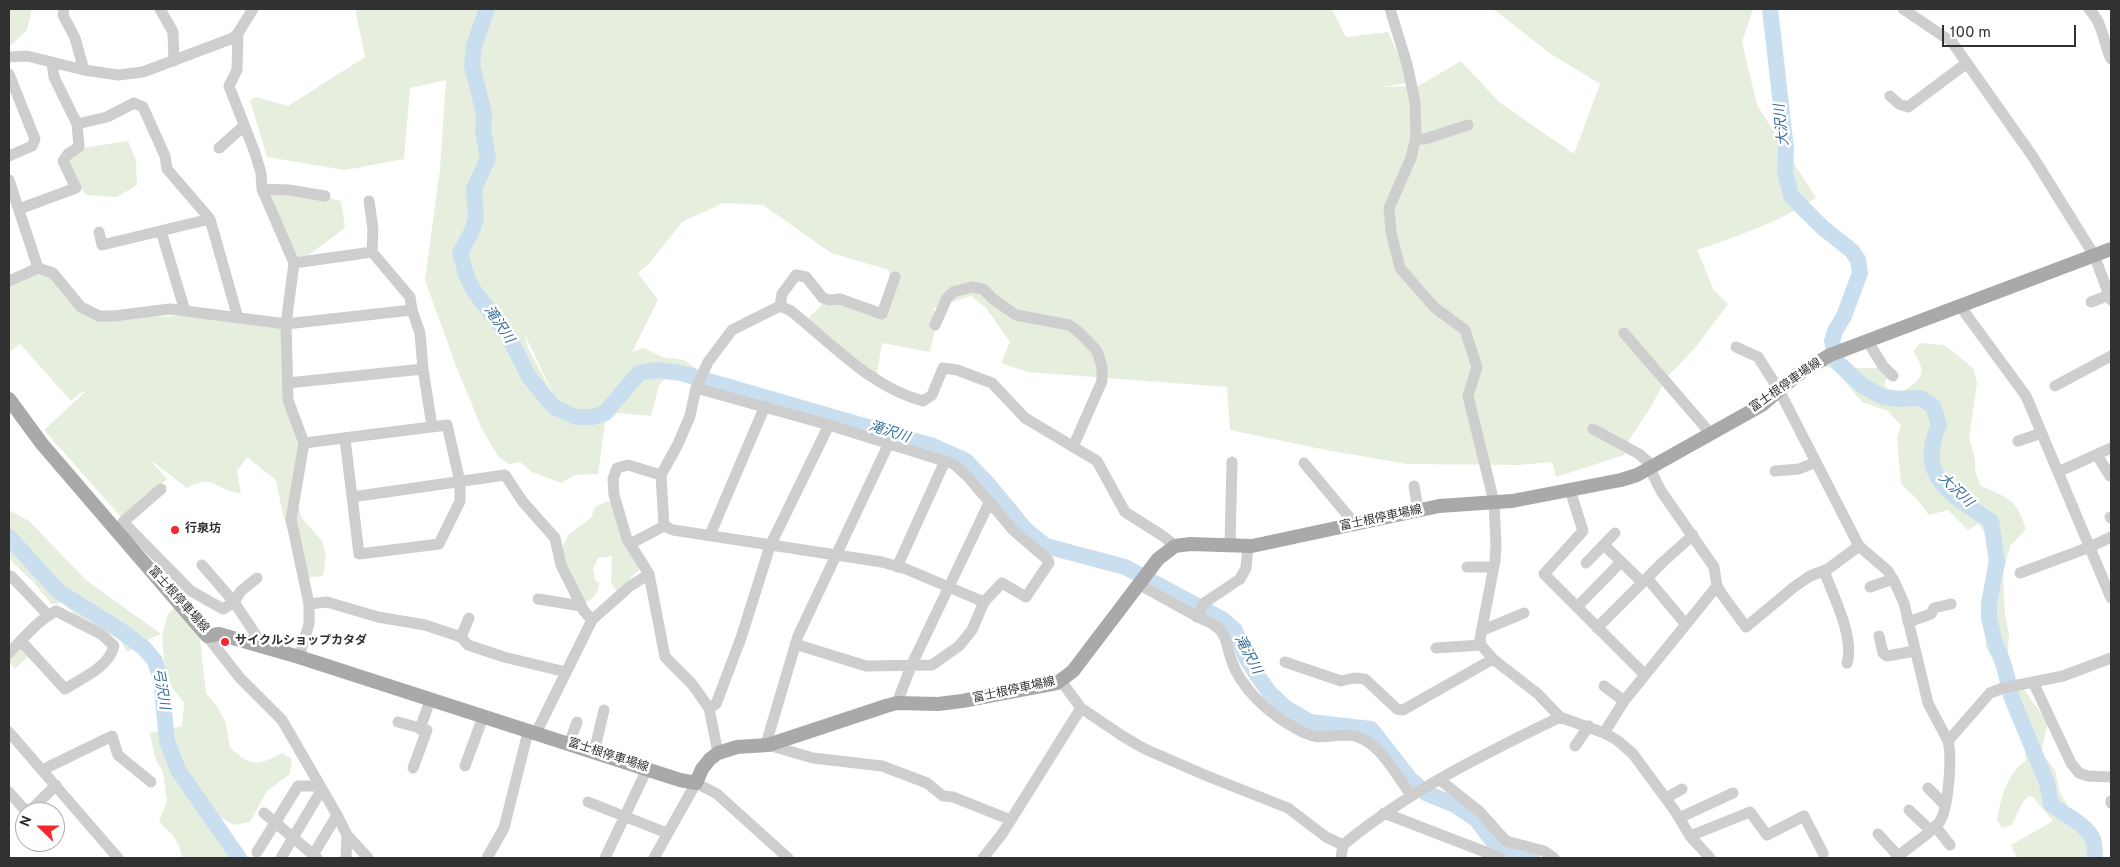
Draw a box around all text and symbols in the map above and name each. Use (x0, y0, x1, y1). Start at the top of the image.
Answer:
scale bar (1945, 15, 2079, 47)
text: 100 m (1950, 24, 1991, 43)
water label: 大沢川 (1772, 103, 1794, 147)
water label: 滝沢川 (479, 303, 517, 347)
street label: 富士根停車場線 (1747, 356, 1825, 416)
water label: 滝沢川 (866, 419, 912, 447)
water label: 大沢川 (1934, 470, 1976, 512)
street label: 富士根停車場線 (1338, 503, 1424, 535)
place label: 行泉坊 (185, 523, 221, 537)
marker: 行泉坊 (169, 524, 181, 536)
street label: 富士根停車場線 (145, 564, 211, 636)
water label: 滝沢川 (1230, 633, 1264, 677)
place label: サイクルショップカタダ (235, 635, 367, 649)
marker: サイクルショップカタダ (219, 636, 231, 648)
water label: 弓沢川 (148, 667, 172, 711)
street label: 富士根停車場線 (971, 675, 1057, 707)
street label: 富士根停車場線 (566, 736, 650, 776)
north arrow (15, 802, 65, 852)
text: N (17, 814, 36, 829)

